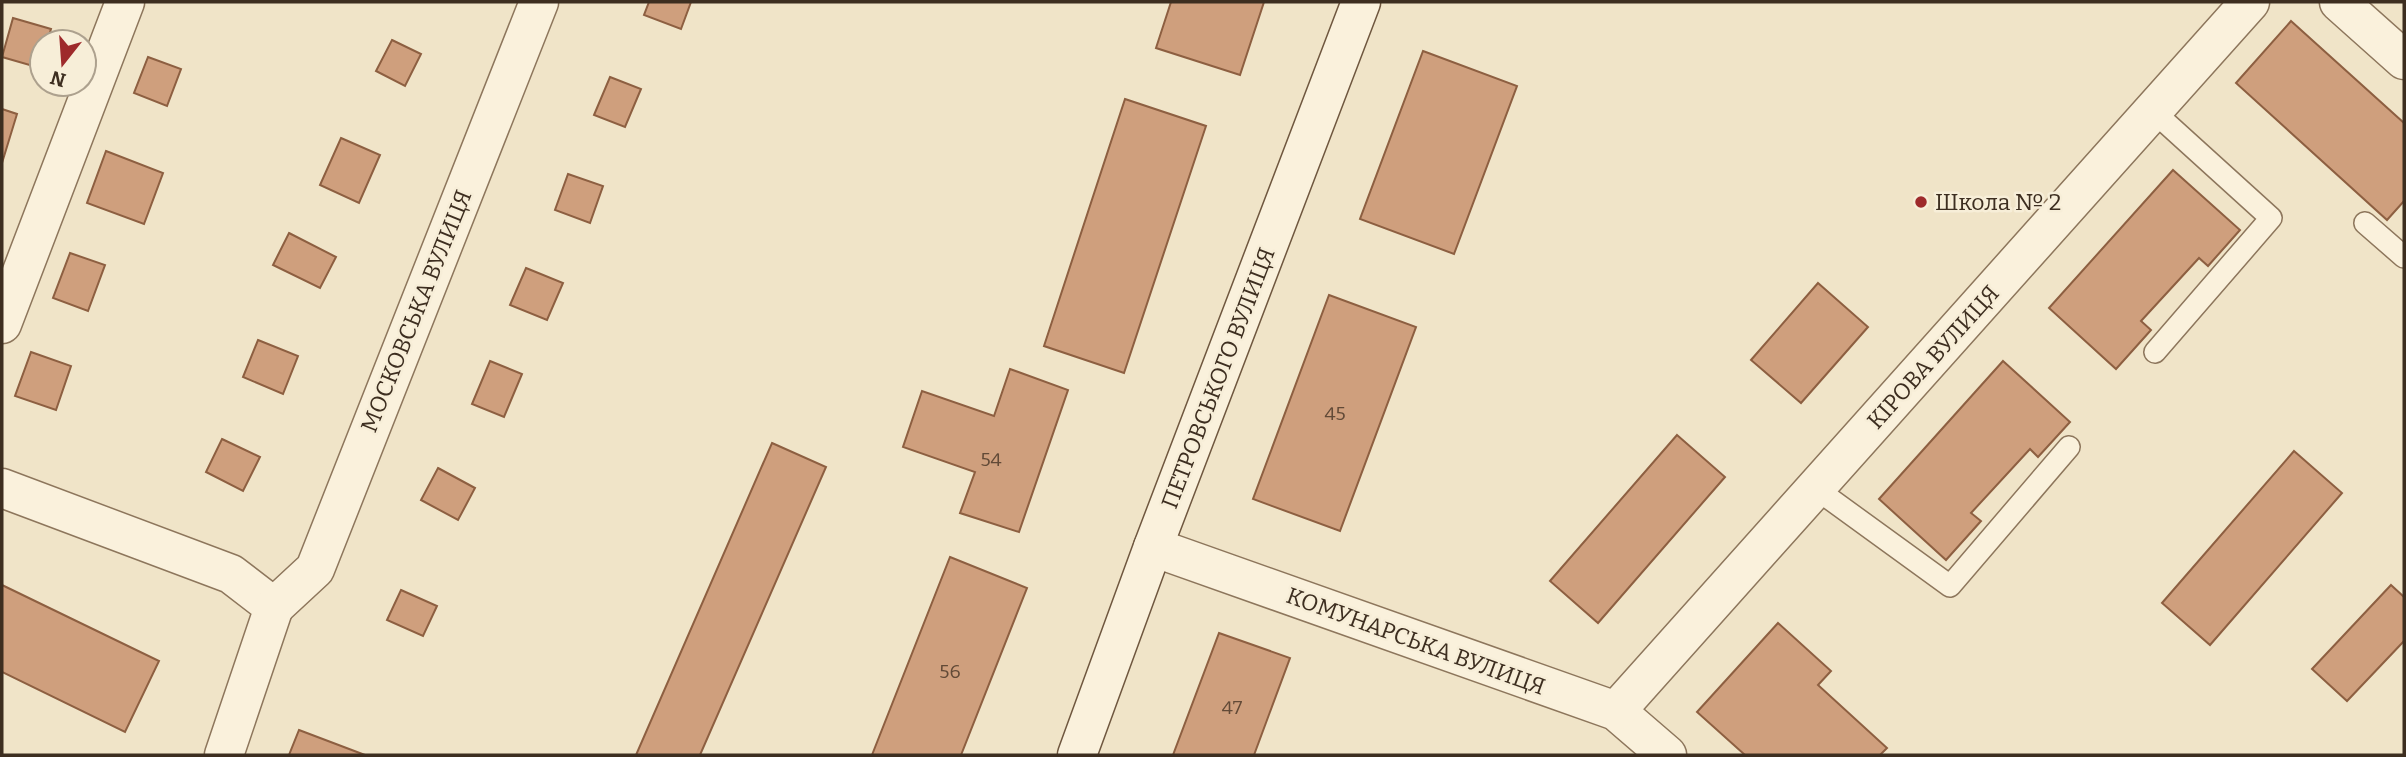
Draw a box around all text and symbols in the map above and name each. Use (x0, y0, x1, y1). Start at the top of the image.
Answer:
north arrow (28, 28, 98, 98)
text: N (47, 66, 69, 92)
street label: МОСКОВСЬКА ВУЛИЦЯ (355, 186, 477, 436)
place label: Школа № 2 (1935, 188, 2061, 216)
marker: Школа № 2 (1913, 194, 1929, 210)
street label: ПЕТРОВСЬКОГО ВУЛИЦЯ (1155, 244, 1281, 512)
street label: КІРОВА ВУЛИЦЯ (1861, 279, 2005, 435)
house number: 45 (1324, 402, 1346, 425)
house number: 54 (980, 448, 1002, 471)
street label: КОМУНАРСЬКА ВУЛИЦЯ (1283, 581, 1549, 701)
house number: 56 (939, 660, 961, 683)
house number: 47 (1222, 696, 1243, 719)

